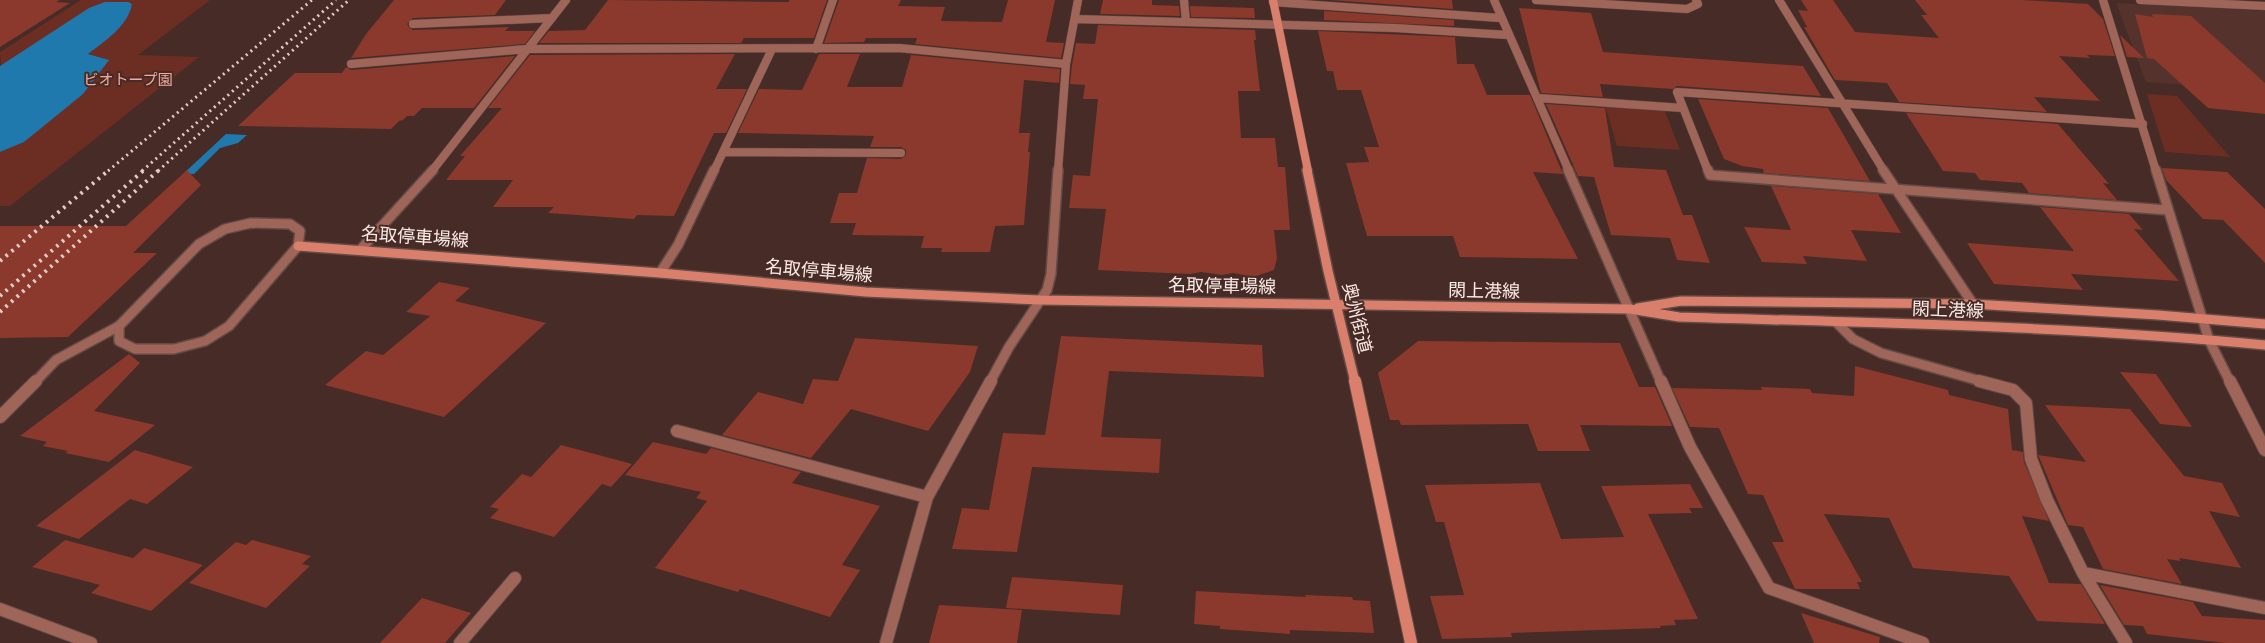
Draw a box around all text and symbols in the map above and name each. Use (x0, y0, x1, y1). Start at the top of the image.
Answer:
park label: ビオトープ園 (83, 71, 173, 89)
street label: 名取停車場線 (360, 222, 470, 252)
street label: 名取停車場線 (764, 255, 874, 287)
street label: 名取停車場線 (1168, 274, 1276, 298)
street label: 閖上港線 (1448, 279, 1520, 303)
street label: 奥州街道 (1338, 280, 1376, 356)
street label: 閖上港線 (1912, 298, 1984, 322)

